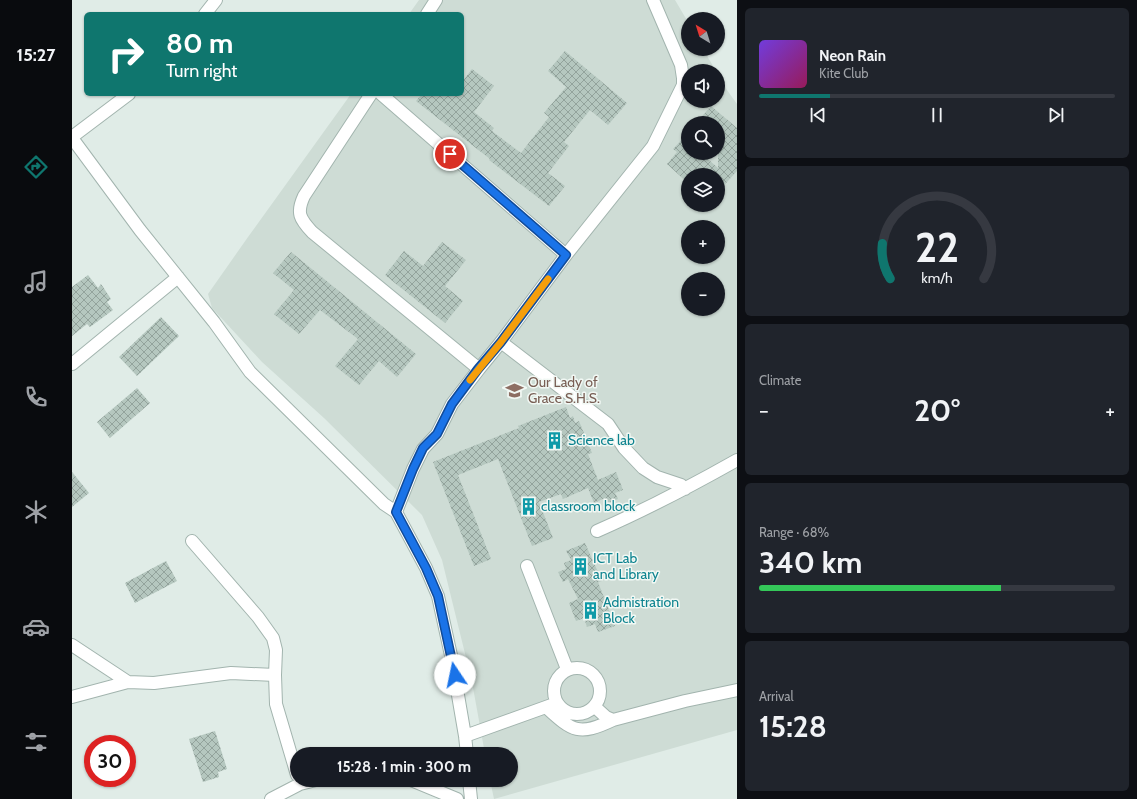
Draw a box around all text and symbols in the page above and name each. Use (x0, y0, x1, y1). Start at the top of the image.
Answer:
north arrow (681, 12, 725, 56)
map controls (681, 12, 725, 316)
text: 80 m (166, 26, 233, 60)
icon: right (100, 28, 152, 80)
text: 15:27 (16, 44, 56, 66)
text: Neon Rain (819, 47, 886, 65)
text: Turn right (166, 60, 237, 82)
button: sound (681, 64, 725, 108)
text: Kite Club (819, 65, 868, 81)
icon: previous (807, 104, 829, 126)
icon: pause (926, 104, 948, 126)
icon: next (1045, 104, 1067, 126)
button: search (681, 116, 725, 160)
pin (433, 137, 467, 171)
icon: arrive (439, 143, 461, 165)
icon: directions (22, 153, 50, 181)
button: layers (681, 168, 725, 212)
button: + (681, 220, 725, 264)
text: 22 (915, 222, 959, 272)
icon: music (22, 268, 50, 296)
text: km/h (921, 269, 953, 287)
button: − (681, 272, 725, 316)
text: Climate (759, 372, 801, 388)
place label: Our Lady of Grace S.H.S. (528, 373, 600, 407)
school or university icon: Our Lady of Grace S.H.S. (505, 380, 525, 400)
icon: phone (22, 383, 50, 411)
text: 20° (914, 392, 960, 429)
text: − (759, 397, 769, 424)
text: + (1105, 397, 1115, 424)
building icon: Science lab (545, 430, 565, 450)
place label: Science lab (568, 431, 635, 449)
building icon: classroom block (518, 496, 538, 516)
place label: classroom block (541, 497, 636, 515)
icon: climate (22, 498, 50, 526)
text: Range · 68% (759, 524, 829, 540)
text: 340 km (759, 544, 862, 581)
place label: ICT Lab and Library (593, 549, 659, 583)
building icon: ICT Lab and Library (570, 556, 590, 576)
place label: Admistration Block (603, 593, 679, 627)
building icon: Admistration Block (580, 600, 600, 620)
icon: car (22, 613, 50, 641)
position arrow (434, 654, 476, 696)
text: Arrival (759, 688, 794, 704)
text: 15:28 (759, 708, 827, 745)
icon: filters (22, 728, 50, 756)
speed limit sign: 30 (84, 735, 136, 787)
text: 15:28 · 1 min · 300 m (337, 758, 471, 776)

